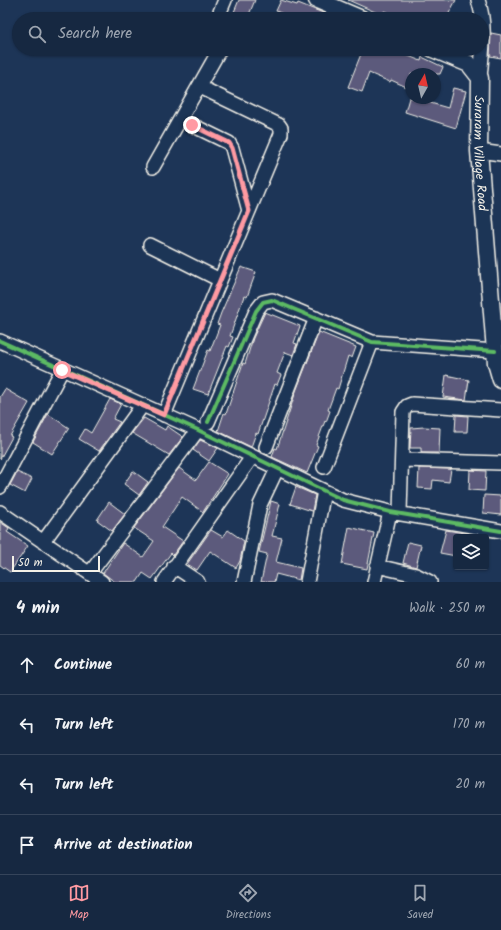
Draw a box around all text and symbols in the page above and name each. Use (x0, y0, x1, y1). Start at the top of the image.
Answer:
search box (12, 12, 489, 56)
text: Search here (58, 22, 132, 46)
icon: search (26, 23, 48, 45)
north arrow (405, 68, 441, 104)
street label: Suraram Village Road (467, 95, 493, 212)
route end (183, 116, 201, 134)
route start (53, 361, 71, 379)
map controls (453, 534, 489, 570)
button: layers (453, 534, 489, 570)
scale bar (12, 554, 100, 573)
text: 50 m (18, 554, 43, 572)
text: 4 min (16, 595, 60, 622)
text: Walk · 250 m (409, 598, 485, 619)
text: Continue (54, 653, 112, 677)
icon: ahead (16, 654, 38, 676)
text: 60 m (456, 654, 485, 675)
text: Turn left (54, 713, 114, 737)
icon: left (16, 714, 38, 736)
text: 170 m (453, 714, 485, 735)
text: Turn left (54, 773, 114, 797)
icon: left (16, 774, 38, 796)
text: 20 m (455, 774, 485, 795)
text: Arrive at destination (54, 833, 193, 857)
icon: arrive (16, 834, 38, 856)
tab: Map (68, 882, 90, 924)
tab: Directions (226, 882, 271, 924)
tab: Saved (407, 882, 433, 924)

